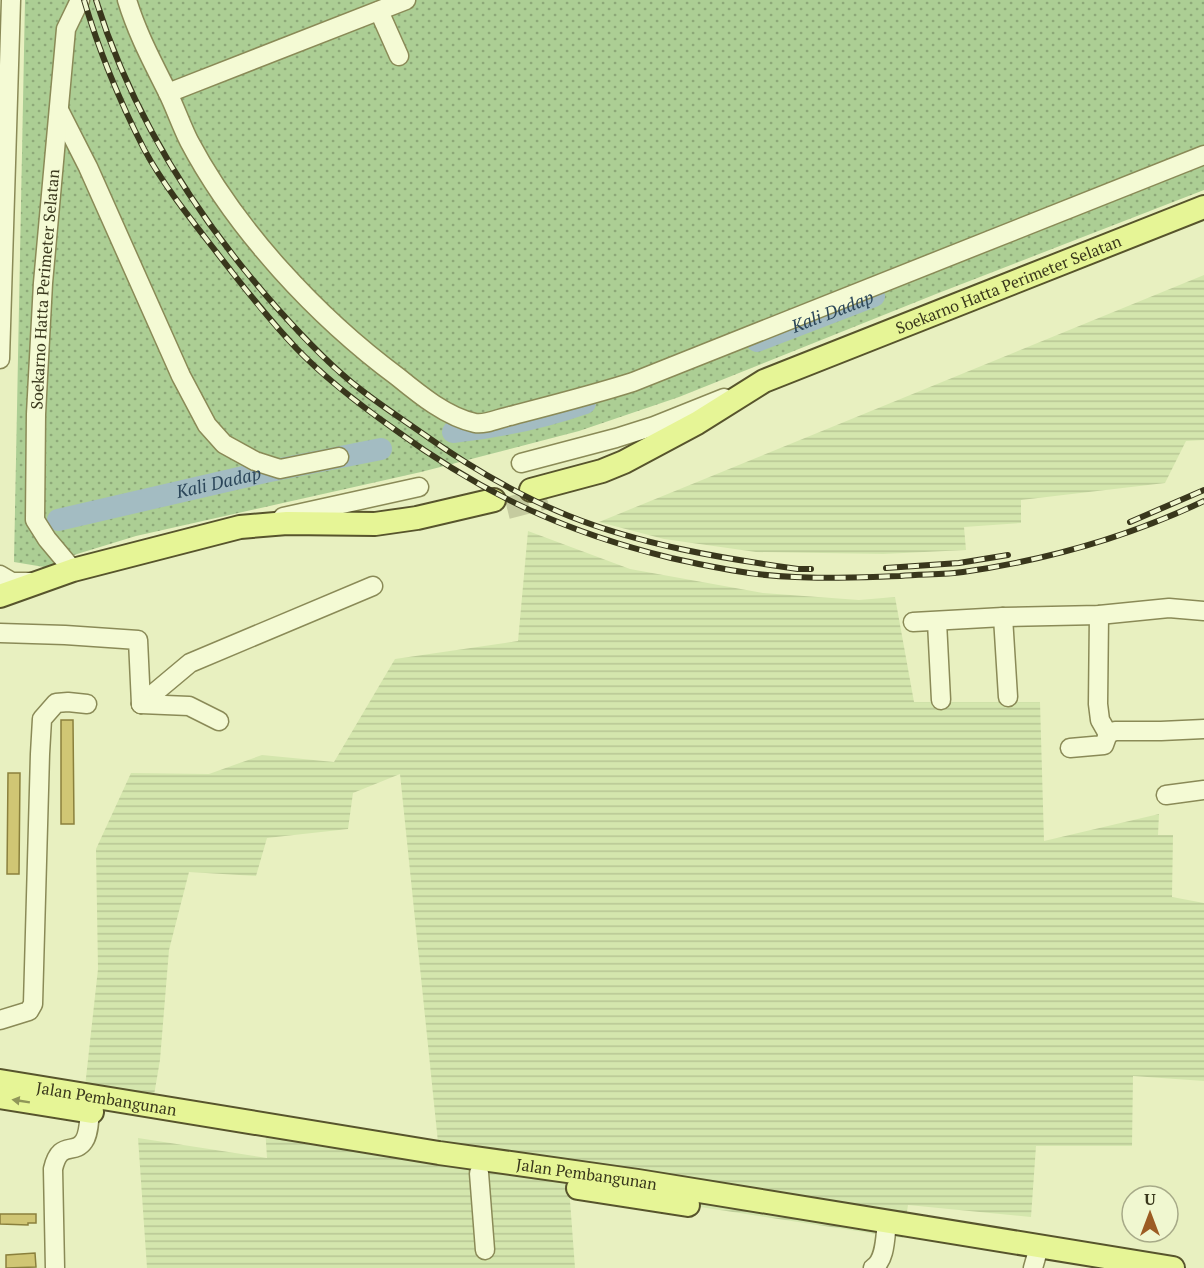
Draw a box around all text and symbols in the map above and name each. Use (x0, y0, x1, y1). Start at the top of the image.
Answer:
street label: Soekarno Hatta Perimeter Selatan (25, 168, 64, 410)
street label: Soekarno Hatta Perimeter Selatan (892, 230, 1125, 339)
water label: Kali Dadap (787, 284, 877, 338)
water label: Kali Dadap (173, 460, 264, 503)
street label: Jalan Pembangunan (35, 1076, 179, 1121)
one-way arrow (11, 1096, 30, 1105)
street label: Jalan Pembangunan (515, 1153, 659, 1195)
north arrow (1120, 1184, 1180, 1244)
text: U (1144, 1188, 1156, 1210)

